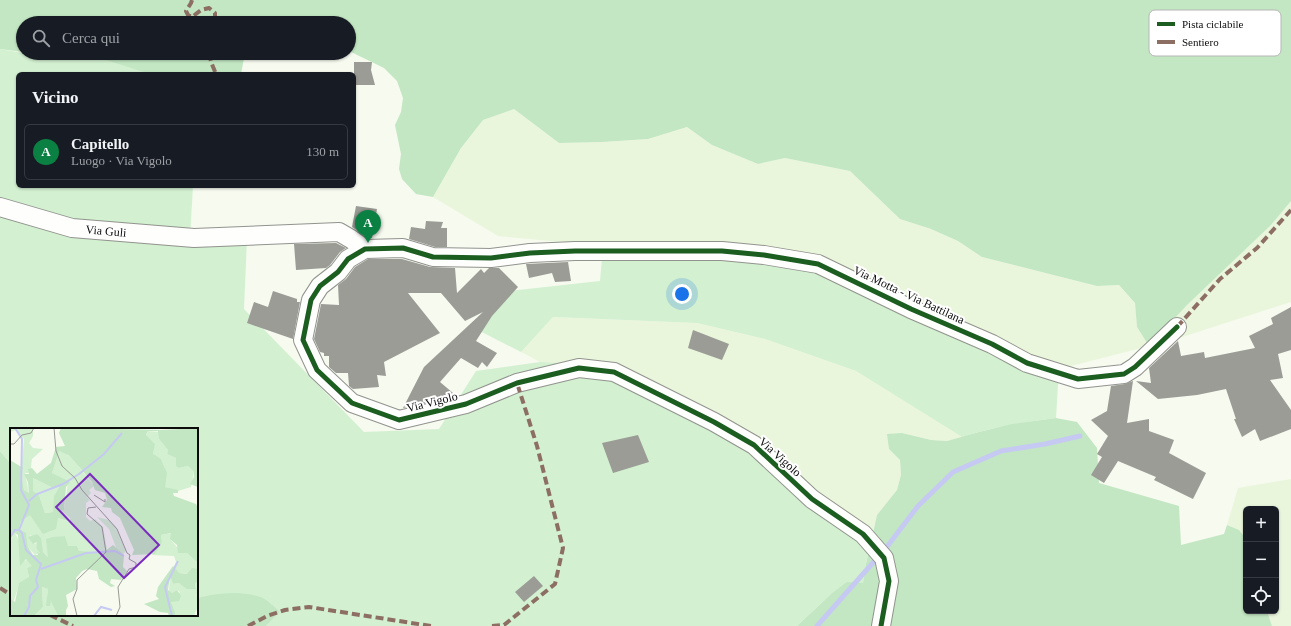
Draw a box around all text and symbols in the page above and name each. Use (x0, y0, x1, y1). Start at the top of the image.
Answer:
legend (1149, 10, 1281, 56)
search box (16, 16, 356, 60)
text: Pista ciclabile (1182, 18, 1244, 30)
icon: search (30, 27, 52, 49)
text: Cerca qui (62, 30, 120, 46)
text: Sentiero (1182, 36, 1219, 48)
text: Vicino (32, 88, 79, 107)
text: Capitello (71, 136, 129, 152)
text: A (41, 144, 51, 159)
text: 130 m (306, 144, 339, 159)
text: Luogo · Via Vigolo (71, 153, 172, 168)
pin: A (355, 210, 381, 243)
street label: Via Guli (85, 222, 128, 240)
street label: Via Motta - Via Battilana (851, 263, 967, 327)
your location (672, 284, 692, 304)
street label: Via Vigolo (405, 389, 459, 415)
inset map (10, 428, 198, 616)
street label: Via Vigolo (756, 434, 804, 480)
map controls (1243, 506, 1279, 614)
button: + (1243, 506, 1279, 542)
button: − (1243, 542, 1279, 578)
button: locate (1243, 578, 1279, 614)

